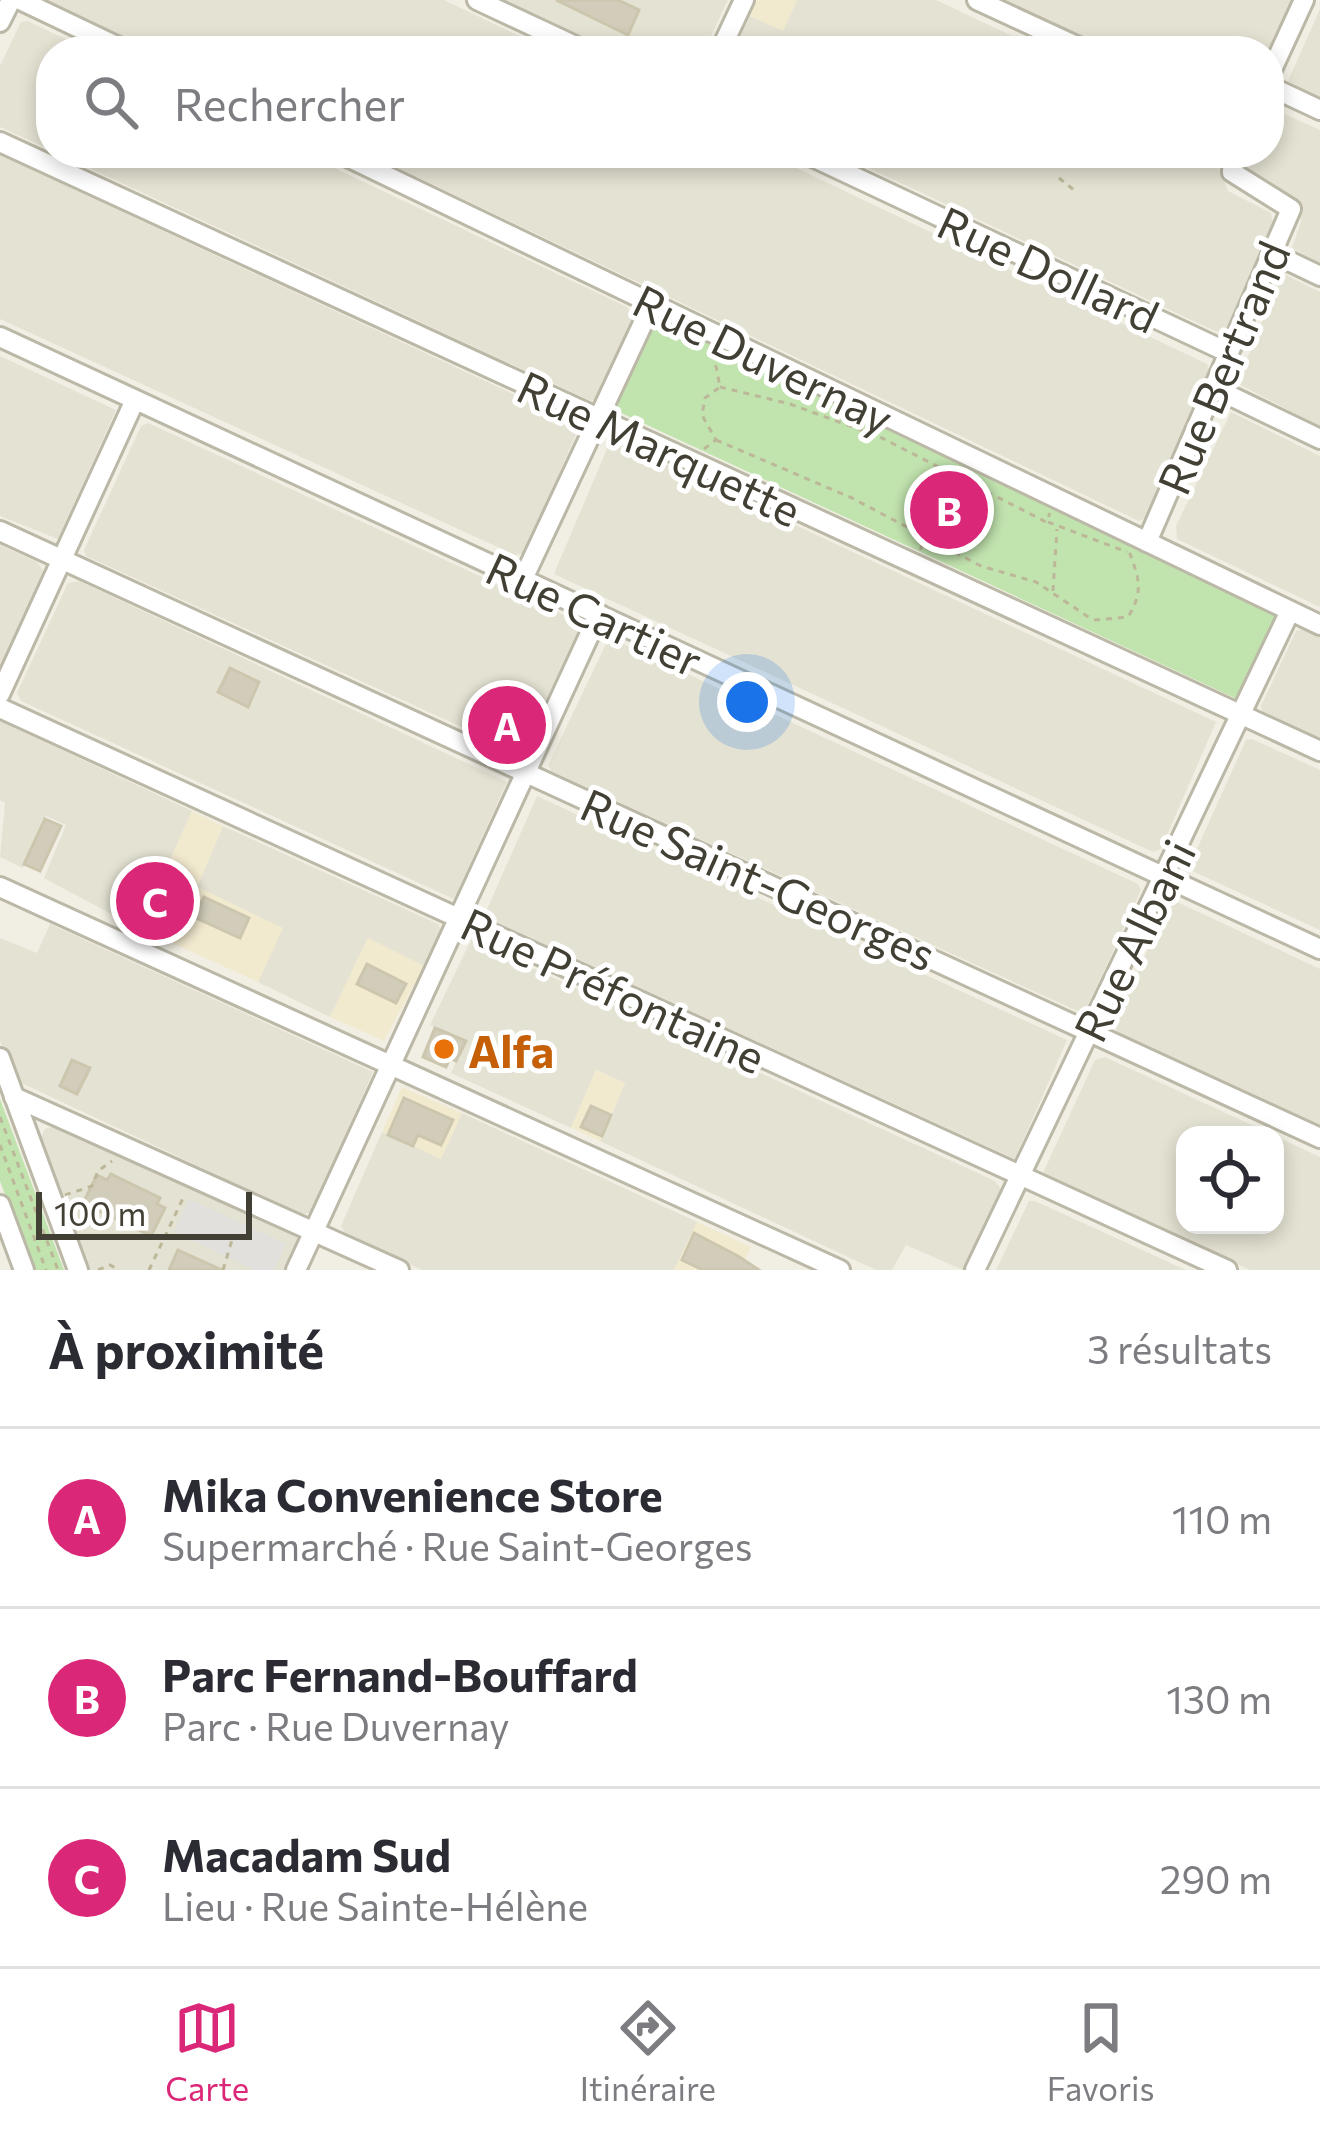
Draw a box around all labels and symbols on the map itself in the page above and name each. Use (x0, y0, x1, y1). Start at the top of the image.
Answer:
street label: Rue Dollard (930, 193, 1168, 343)
street label: Rue Bertrand (1144, 232, 1300, 502)
street label: Rue Duvernay (625, 272, 903, 444)
street label: Rue Marquette (510, 357, 810, 537)
pin: B (910, 465, 988, 555)
street label: Rue Cartier (478, 539, 712, 687)
your location (717, 672, 777, 732)
pin: A (468, 680, 546, 770)
street label: Rue Saint-Georges (573, 775, 945, 981)
street label: Rue Albani (1061, 830, 1205, 1050)
pin: C (116, 856, 194, 946)
street label: Rue Préfontaine (453, 895, 775, 1083)
place label: Alfa (468, 1022, 554, 1077)
marker: Alfa (431, 1036, 457, 1062)
scale bar (36, 1186, 252, 1239)

